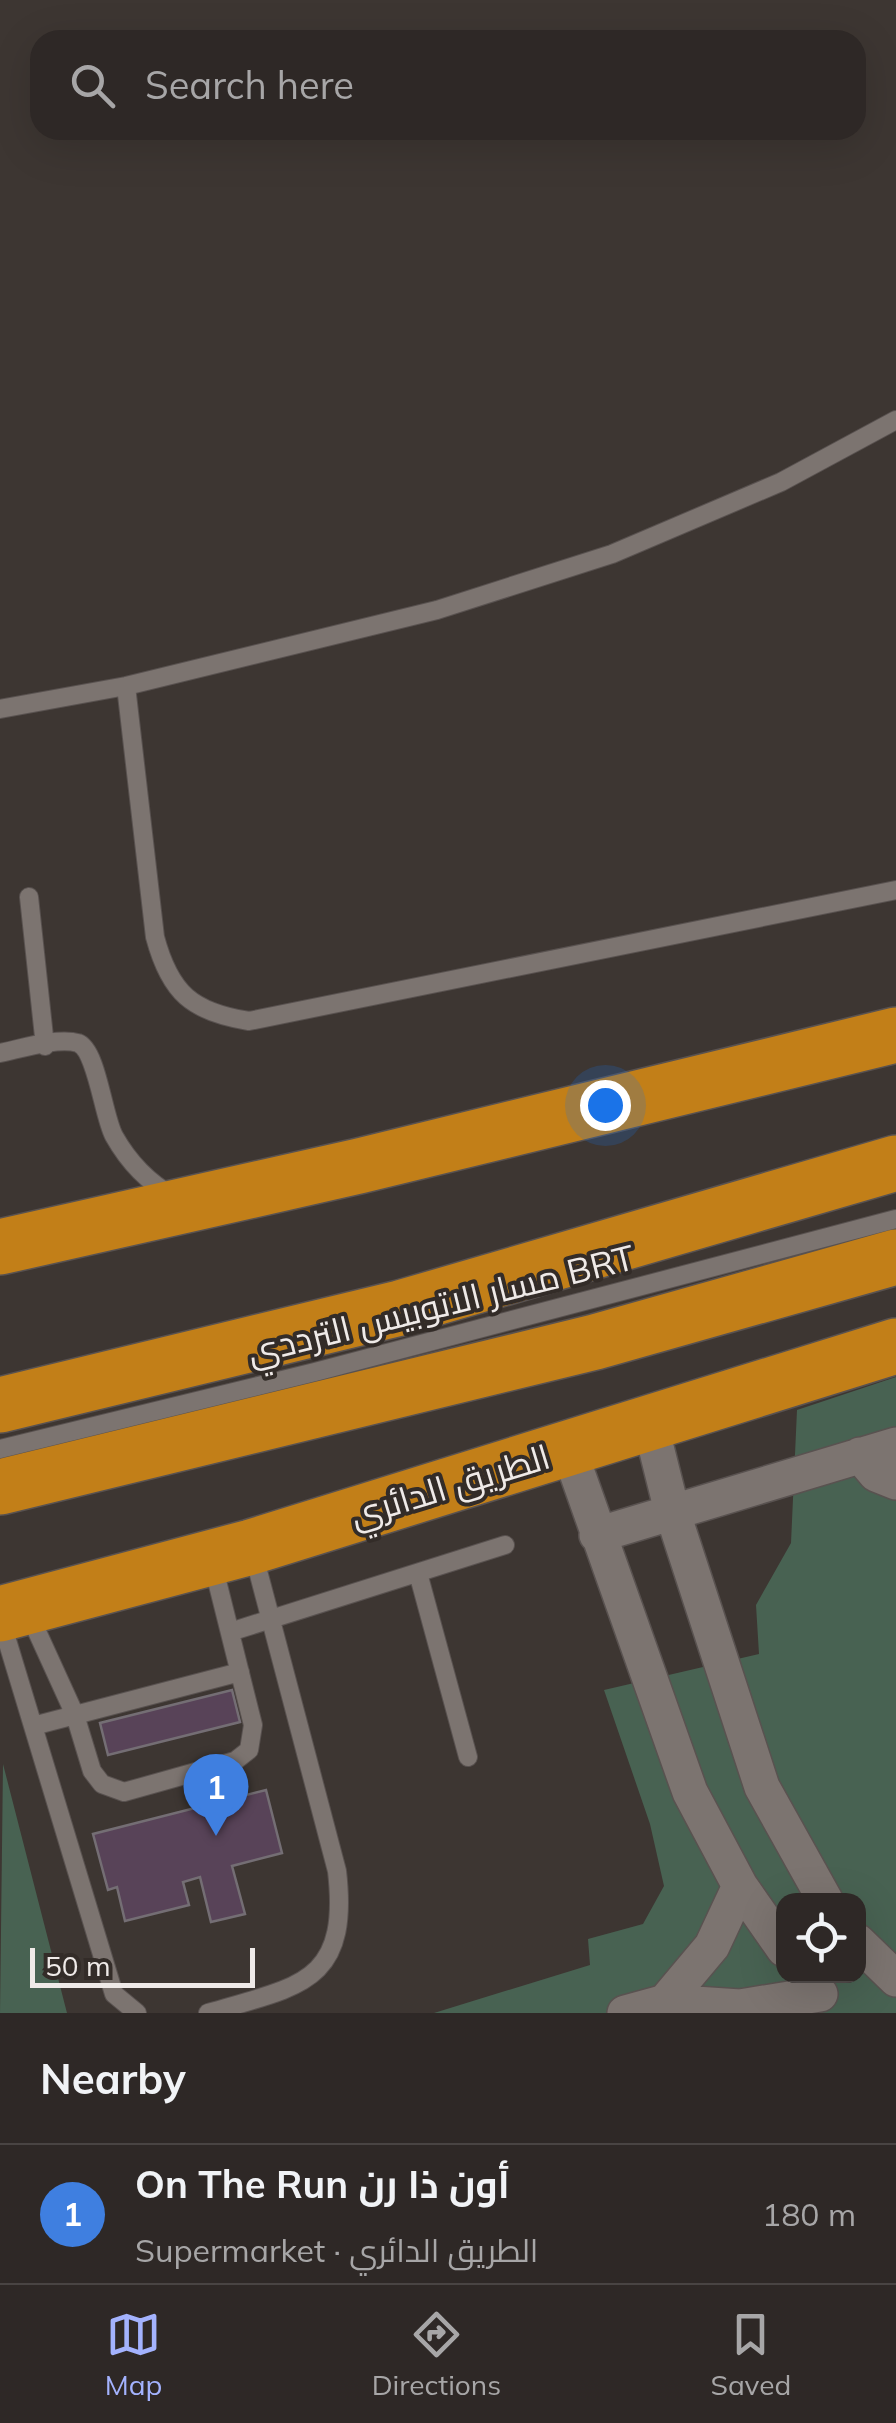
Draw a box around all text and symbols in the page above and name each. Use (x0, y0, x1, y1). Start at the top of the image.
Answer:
search box (30, 30, 866, 140)
icon: search (65, 58, 120, 113)
text: Search here (145, 61, 354, 109)
your location (580, 1080, 631, 1131)
street label: مسار الاتوبيس الترددي BRT (242, 1235, 641, 1379)
street label: الطريق الدائري (344, 1434, 557, 1542)
pin: 1 (184, 1754, 248, 1836)
map controls (776, 1893, 866, 1983)
button: locate (776, 1893, 866, 1983)
scale bar (30, 1943, 255, 1988)
text: 50 m (45, 1948, 111, 1983)
text: Nearby (40, 2052, 186, 2105)
text: On The Run أون ذا رن (135, 2160, 510, 2208)
text: 1 (63, 2194, 82, 2234)
text: 180 m (762, 2194, 856, 2234)
text: Supermarket · الطريق الدائري (135, 2230, 538, 2270)
tab: Map (105, 2307, 162, 2402)
tab: Directions (372, 2307, 501, 2402)
tab: Saved (710, 2307, 791, 2402)

